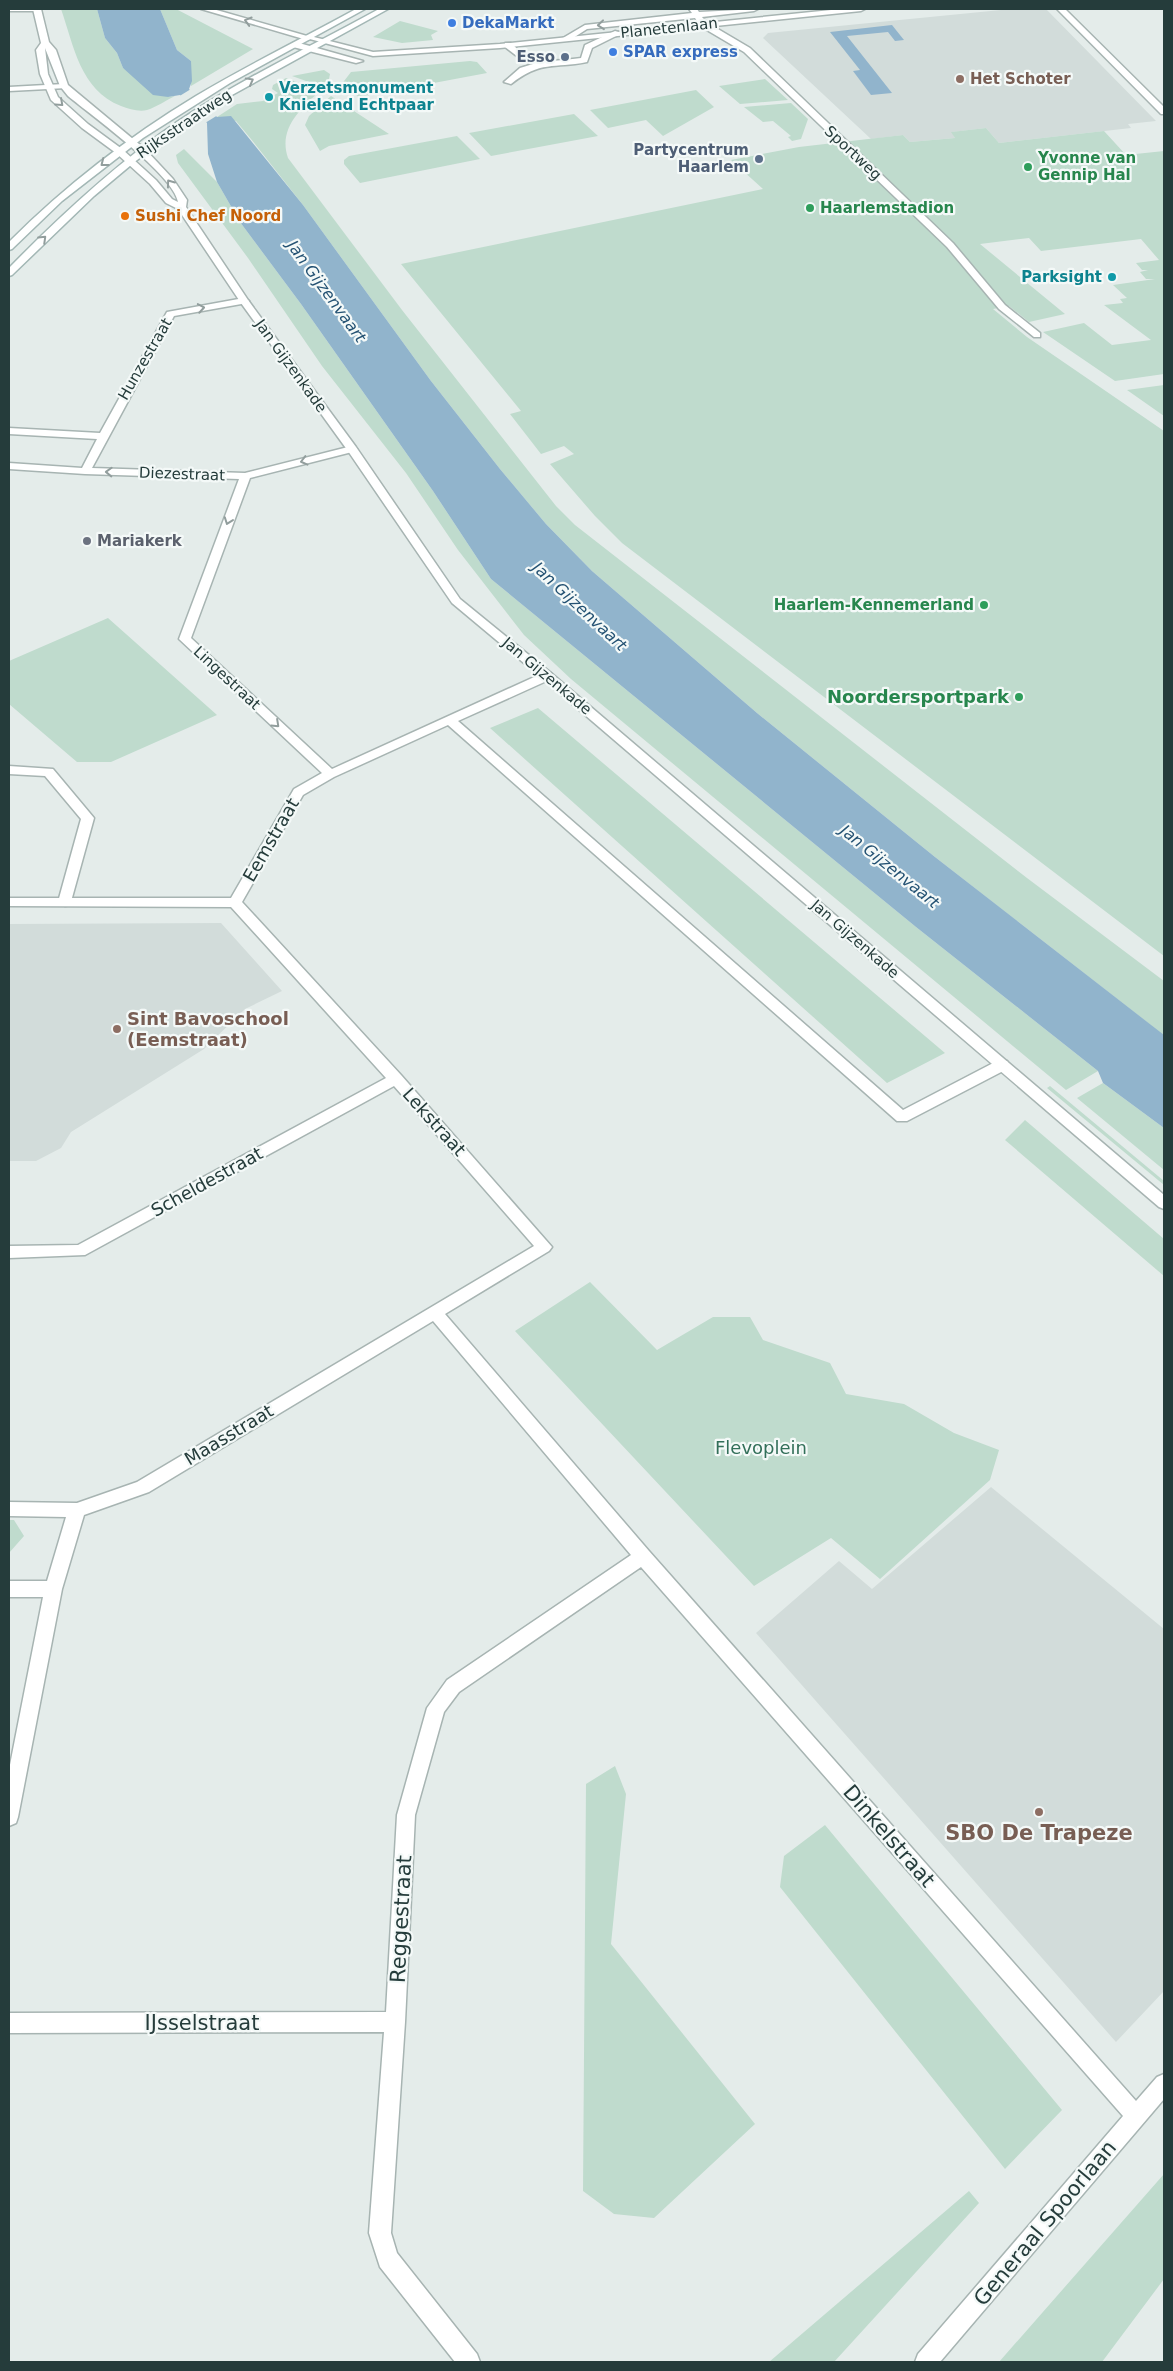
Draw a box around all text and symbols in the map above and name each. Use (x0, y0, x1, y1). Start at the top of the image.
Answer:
place label: DekaMarkt (462, 14, 554, 32)
street label: Planetenlaan (619, 14, 719, 42)
one-way arrow (245, 16, 253, 26)
marker: DekaMarkt (446, 17, 458, 29)
one-way arrow (597, 19, 605, 30)
place label: SPAR express (623, 43, 738, 61)
marker: SPAR express (607, 46, 619, 58)
place label: Esso (517, 48, 555, 66)
marker: Esso (559, 51, 571, 63)
place label: Het Schoter (970, 70, 1071, 88)
marker: Het Schoter (954, 73, 966, 85)
one-way arrow (245, 77, 254, 87)
place label: Verzetsmonument Knielend Echtpaar (279, 79, 435, 114)
street label: Rijksstraatweg (133, 86, 235, 162)
marker: Verzetsmonument Knielend Echtpaar (263, 91, 275, 103)
one-way arrow (54, 97, 63, 106)
street label: Sportweg (821, 122, 885, 184)
place label: Partycentrum Haarlem (633, 141, 749, 176)
place label: Yvonne van Gennip Hal (1037, 149, 1136, 184)
marker: Partycentrum Haarlem (753, 153, 765, 165)
one-way arrow (100, 157, 110, 166)
marker: Yvonne van Gennip Hal (1022, 161, 1034, 173)
one-way arrow (168, 180, 176, 189)
place label: Haarlemstadion (820, 199, 954, 217)
marker: Haarlemstadion (804, 202, 816, 214)
place label: Sushi Chef Noord (135, 207, 281, 225)
marker: Sushi Chef Noord (119, 210, 131, 222)
water label: Jan Gijzenvaart (281, 234, 370, 347)
one-way arrow (37, 236, 46, 245)
place label: Parksight (1021, 268, 1102, 286)
marker: Parksight (1106, 271, 1118, 283)
one-way arrow (196, 304, 205, 314)
street label: Hunzestraat (114, 315, 176, 403)
street label: Jan Gijzenkade (251, 315, 331, 416)
one-way arrow (300, 455, 309, 466)
street label: Diezestraat (139, 464, 225, 485)
one-way arrow (105, 466, 113, 477)
one-way arrow (224, 517, 234, 525)
place label: Mariakerk (97, 532, 183, 550)
marker: Mariakerk (81, 535, 93, 547)
water label: Jan Gijzenvaart (527, 556, 631, 655)
place label: Haarlem-Kennemerland (774, 596, 974, 614)
marker: Haarlem-Kennemerland (978, 599, 990, 611)
street label: Jan Gijzenkade (498, 633, 595, 719)
street label: Lingestraat (190, 642, 264, 714)
place label: Noordersportpark (827, 686, 1010, 707)
marker: Noordersportpark (1013, 691, 1025, 703)
one-way arrow (271, 718, 280, 727)
street label: Eemstraat (238, 794, 303, 885)
water label: Jan Gijzenvaart (834, 819, 943, 912)
street label: Jan Gijzenkade (807, 895, 903, 982)
place label: Sint Bavoschool (Eemstraat) (127, 1008, 289, 1050)
marker: Sint Bavoschool (Eemstraat) (111, 1023, 123, 1035)
street label: Lekstraat (398, 1083, 470, 1160)
street label: Scheldestraat (147, 1142, 266, 1221)
street label: Maasstraat (181, 1400, 277, 1469)
park label: Flevoplein (715, 1437, 807, 1458)
street label: Dinkelstraat (838, 1780, 940, 1892)
marker: SBO De Trapeze (1033, 1806, 1045, 1818)
place label: SBO De Trapeze (945, 1821, 1133, 1845)
street label: Reggestraat (386, 1854, 416, 1984)
street label: IJsselstraat (145, 2011, 259, 2035)
street label: Generaal Spoorlaan (969, 2136, 1121, 2310)

